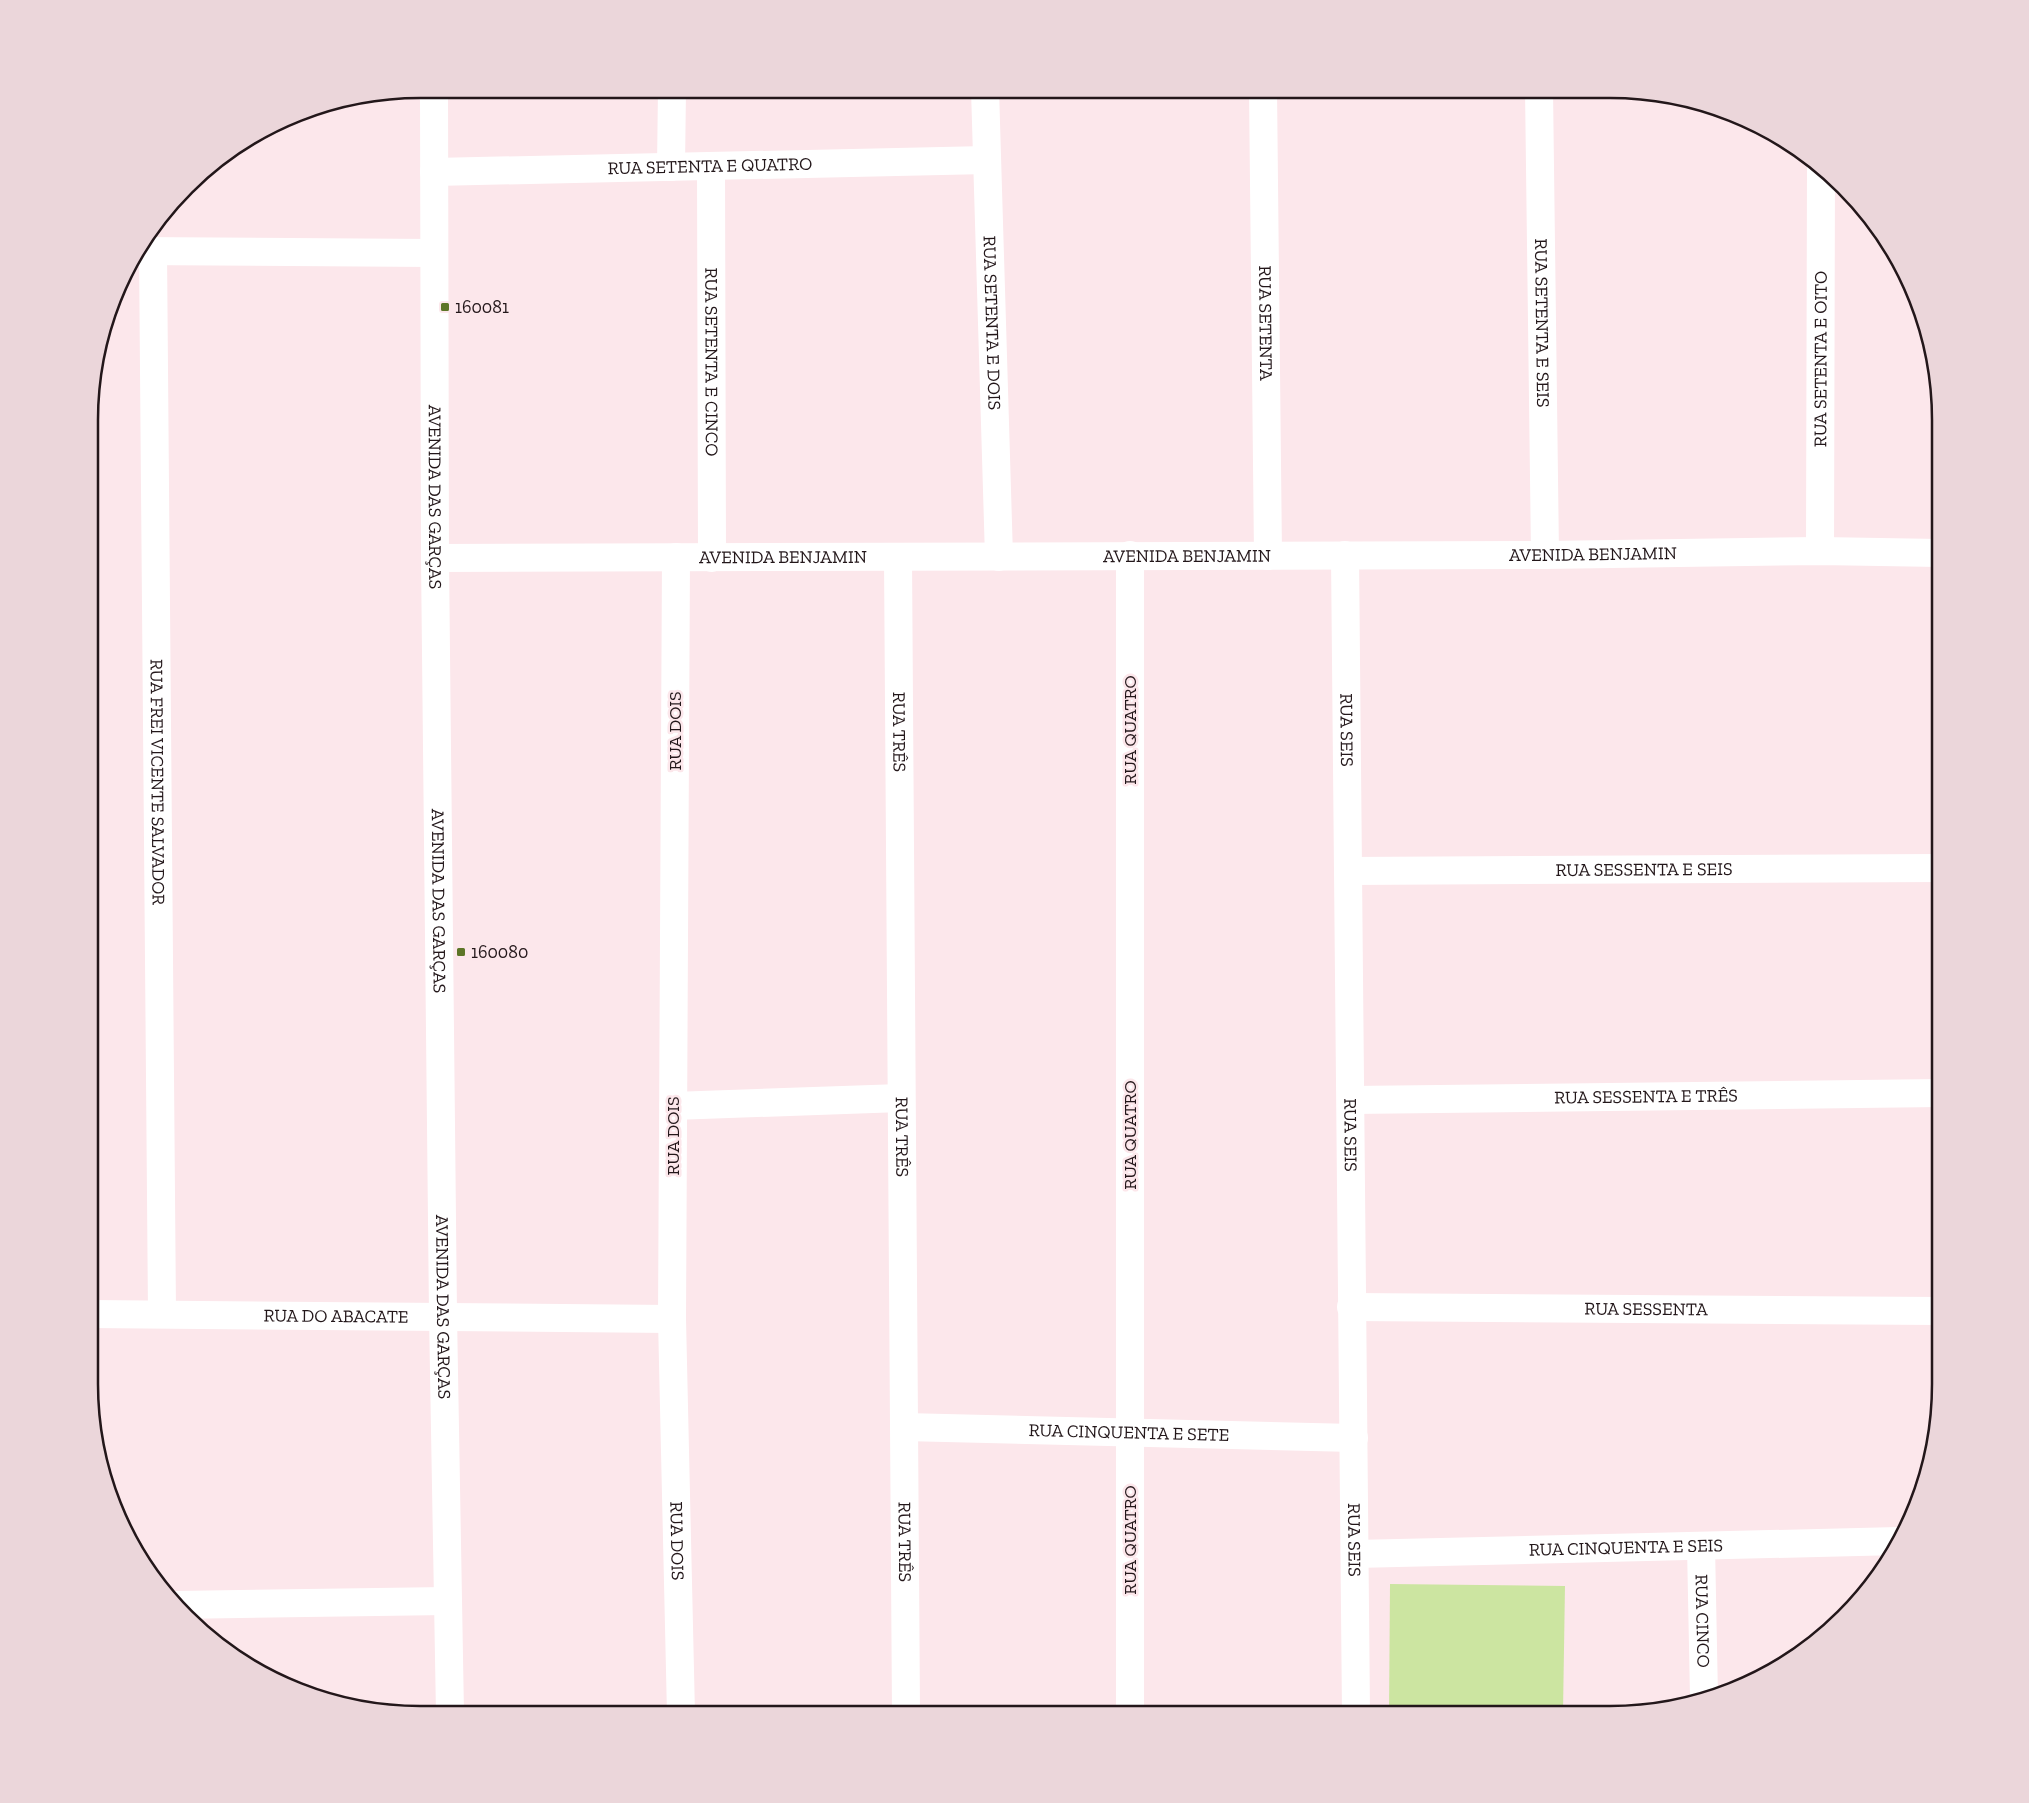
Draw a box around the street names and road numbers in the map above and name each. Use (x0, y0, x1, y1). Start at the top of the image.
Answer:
street label: RUA SETENTA E QUATRO (607, 153, 812, 179)
street label: RUA SETENTA E DOIS (978, 235, 1006, 410)
street label: RUA SETENTA E SEIS (1530, 238, 1554, 408)
street label: RUA SETENTA (1254, 265, 1277, 381)
street label: RUA SETENTA E CINCO (700, 268, 723, 456)
street label: RUA SETENTA E OITO (1809, 271, 1832, 447)
street label: AVENIDA DAS GARÇAS (424, 405, 446, 589)
street label: AVENIDA BENJAMIN (1509, 542, 1677, 566)
street label: AVENIDA BENJAMIN (1103, 545, 1271, 567)
street label: AVENIDA BENJAMIN (699, 546, 867, 568)
street label: RUA FREI VICENTE SALVADOR (145, 659, 170, 905)
street label: RUA QUATRO (1119, 675, 1141, 785)
street label: RUA DOIS (664, 691, 686, 771)
street label: RUA TRÊS (888, 692, 910, 772)
street label: RUA SEIS (1335, 693, 1358, 767)
street label: AVENIDA DAS GARÇAS (427, 809, 451, 993)
street label: RUA SESSENTA E SEIS (1555, 858, 1733, 881)
street label: RUA QUATRO (1119, 1080, 1141, 1190)
street label: RUA SESSENTA E TRÊS (1554, 1084, 1738, 1109)
street label: RUA DOIS (662, 1096, 684, 1176)
street label: RUA TRÊS (891, 1097, 913, 1177)
street label: RUA SEIS (1339, 1098, 1362, 1172)
street label: AVENIDA DAS GARÇAS (431, 1215, 455, 1399)
street label: RUA SESSENTA (1584, 1298, 1708, 1320)
street label: RUA DO ABACATE (263, 1304, 409, 1328)
street label: RUA CINQUENTA E SETE (1028, 1419, 1229, 1446)
street label: RUA QUATRO (1119, 1485, 1141, 1595)
street label: RUA DOIS (665, 1501, 689, 1581)
street label: RUA TRÊS (894, 1502, 916, 1582)
street label: RUA SEIS (1343, 1503, 1366, 1577)
street label: RUA CINQUENTA E SEIS (1529, 1534, 1723, 1561)
street label: RUA CINCO (1691, 1574, 1714, 1668)

